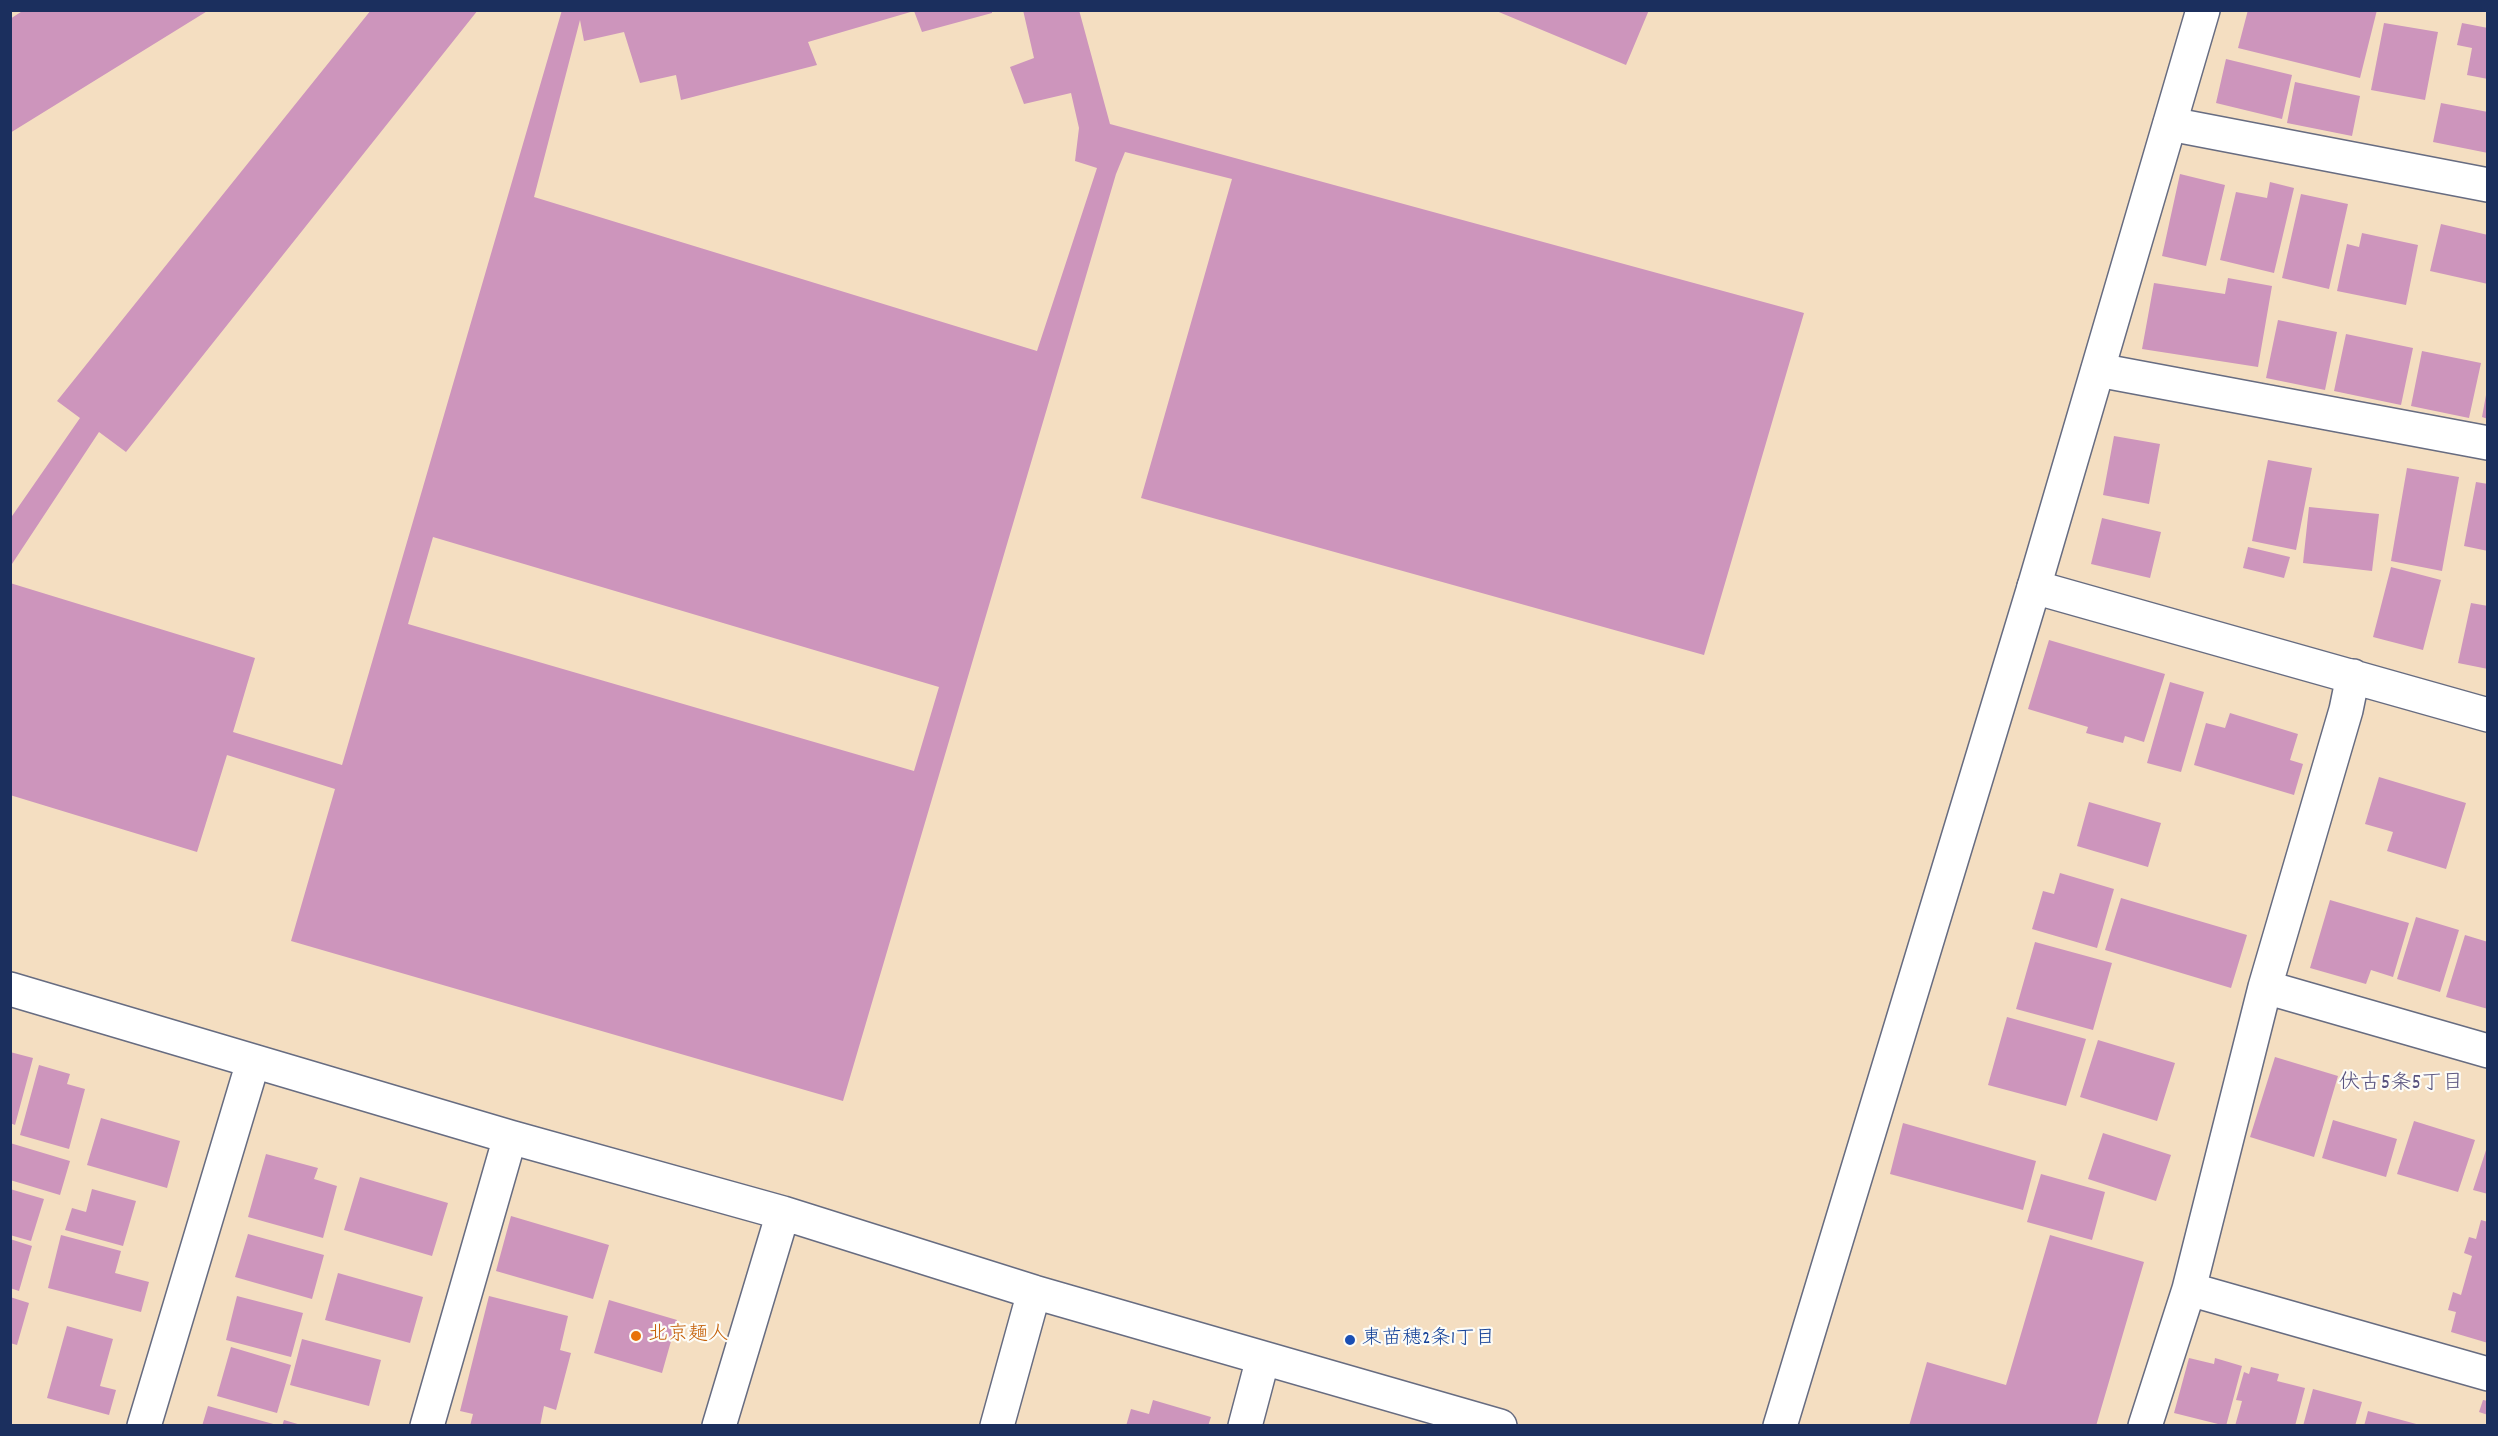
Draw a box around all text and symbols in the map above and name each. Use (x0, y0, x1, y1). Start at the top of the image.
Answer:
district label: 伏古5条5丁目 (2339, 1072, 2463, 1098)
place label: 北京麺人 (648, 1324, 728, 1348)
place label: 東苗穂2条1丁目 (1362, 1328, 1495, 1352)
marker: 北京麺人 (629, 1329, 643, 1343)
marker: 東苗穂2条1丁目 (1343, 1333, 1357, 1347)

